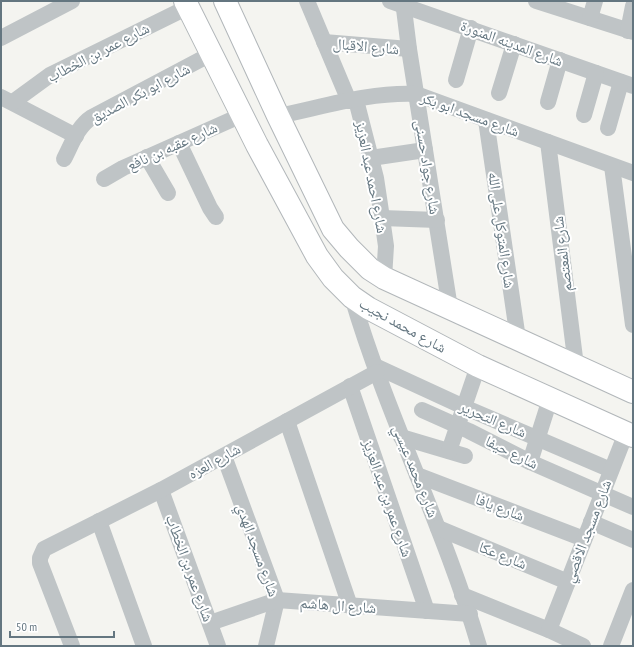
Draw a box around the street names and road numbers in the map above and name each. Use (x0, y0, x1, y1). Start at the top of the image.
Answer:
street label: شارع المدينه المنورة (458, 16, 566, 71)
street label: شارع عمر بن الخطاب (44, 18, 153, 87)
street label: شارع الاقبال (332, 34, 400, 59)
street label: شارع ابو بكر الصديق (87, 59, 194, 128)
street label: شارع مسجد ابو بكر (417, 87, 522, 142)
street label: شارع عقبه بن نافع (124, 118, 221, 175)
street label: شارع احمد عبد العزيز (351, 118, 392, 235)
street label: شارع جواد حسنى (410, 118, 445, 216)
street label: شارع المتوكل على الله (483, 171, 520, 290)
street label: شارع المعتصم (548, 215, 577, 293)
street label: شارع محمد نجيب (356, 293, 450, 358)
street label: شارع التحرير (455, 396, 530, 443)
street label: شارع محمد عيسي (386, 422, 443, 521)
street label: شارع حيفا (482, 431, 542, 474)
street label: شارع عمر بن عبد العزيز (358, 436, 417, 560)
street label: شارع العزه (185, 439, 244, 484)
street label: شارع مسجد الاقصي (559, 477, 618, 586)
street label: شارع يافا (473, 489, 527, 526)
street label: شارع مسجد الهدي (230, 501, 284, 600)
street label: شارع عمر بن الخطاب (161, 512, 218, 624)
street label: شارع عكا (476, 537, 530, 574)
street label: شارع ال هاشم (299, 593, 377, 618)

